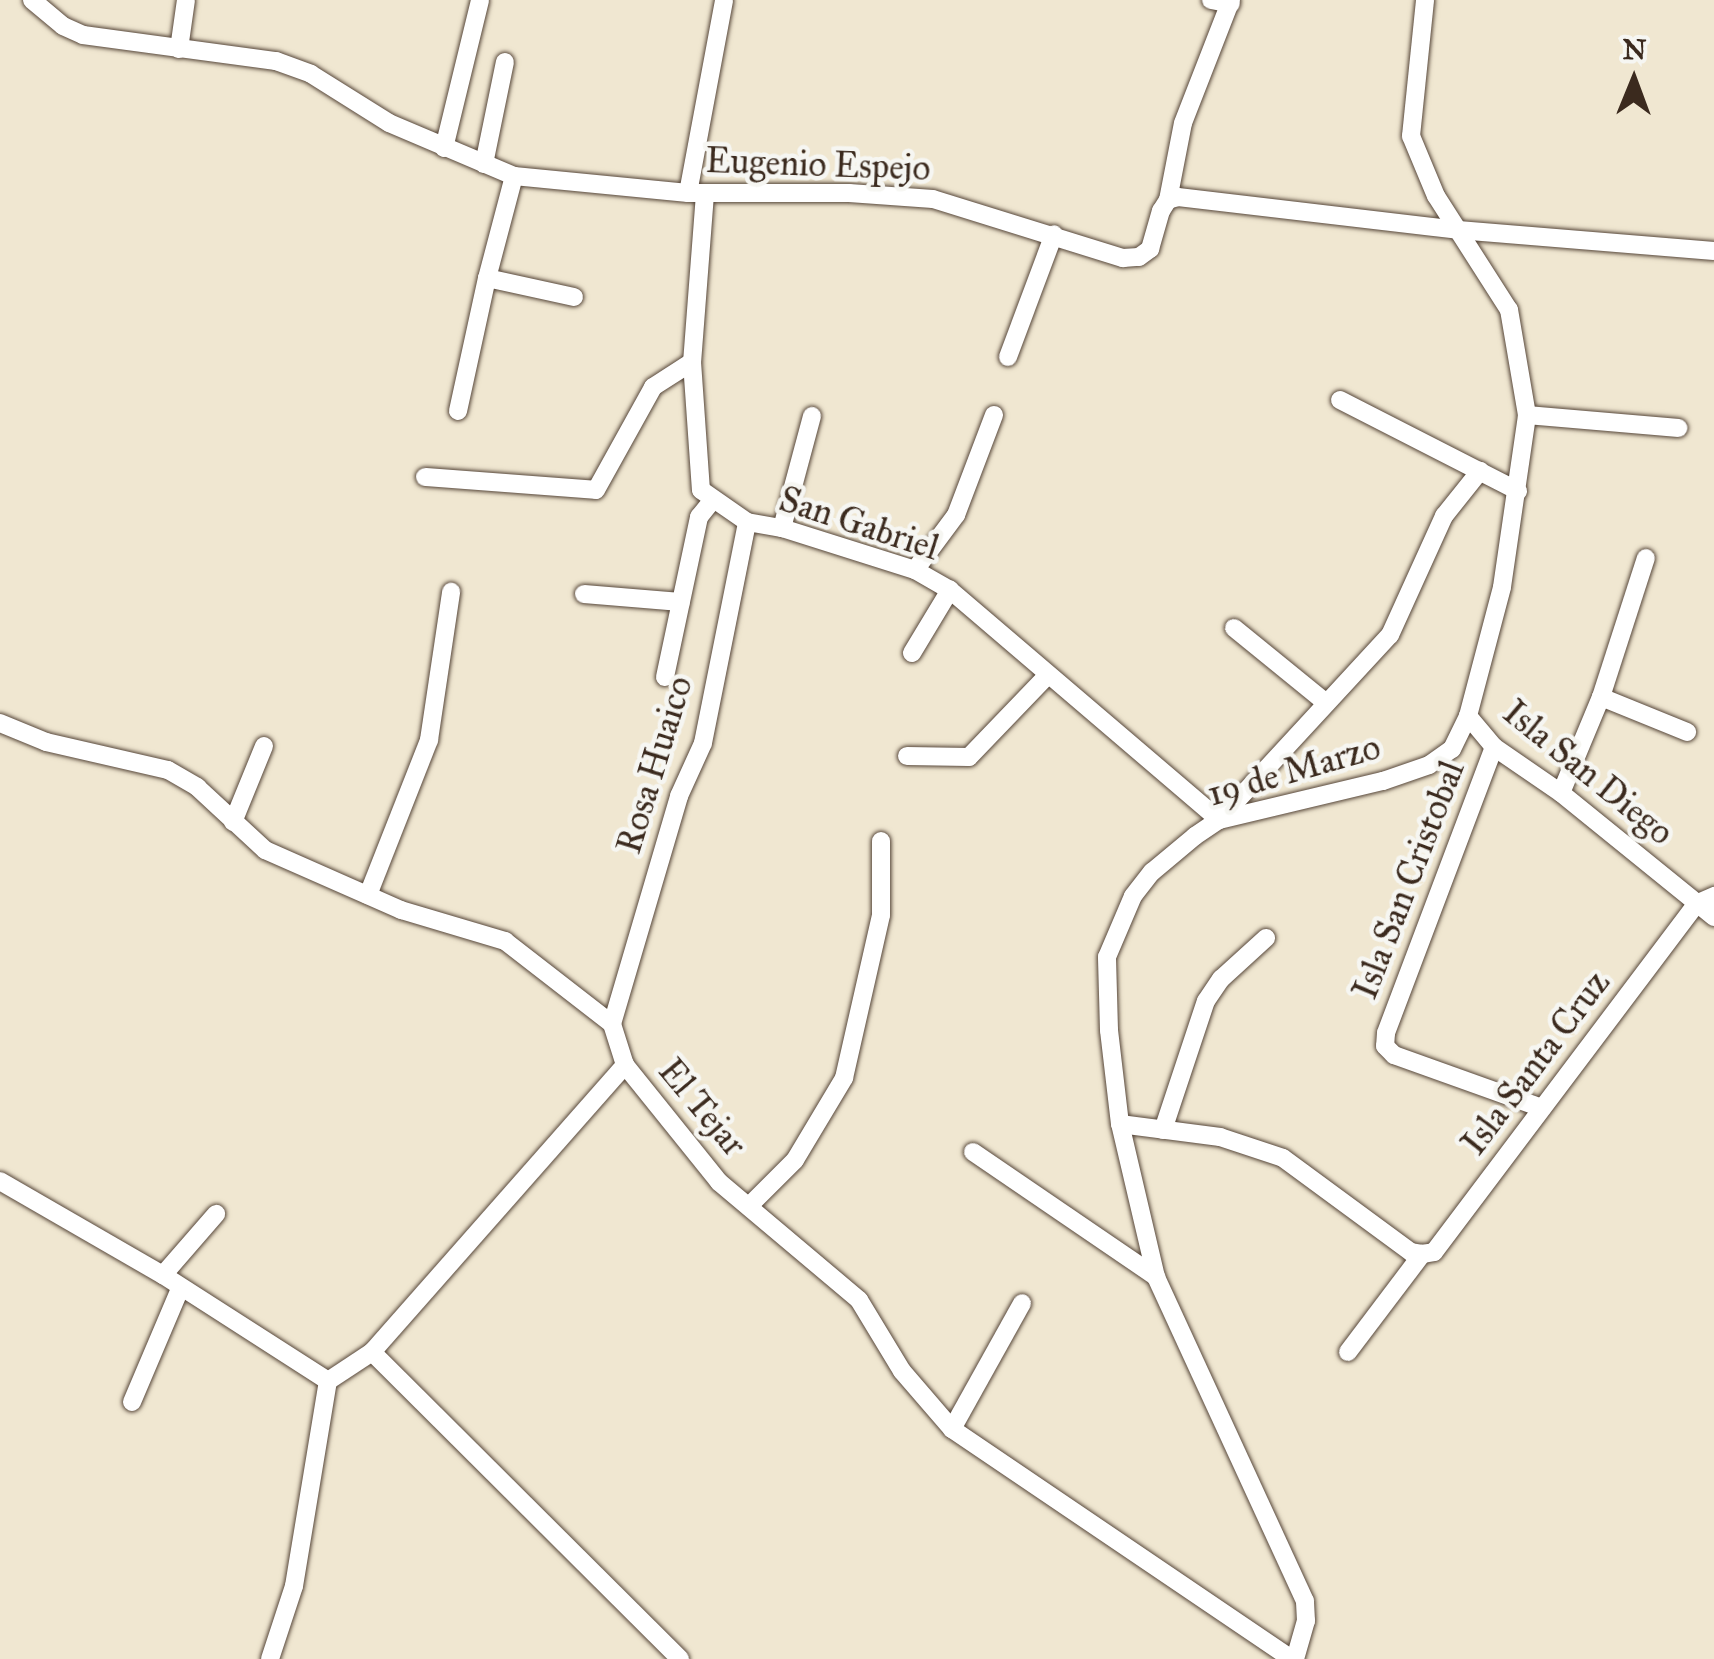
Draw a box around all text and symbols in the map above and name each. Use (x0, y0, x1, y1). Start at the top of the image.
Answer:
north arrow (1584, 30, 1684, 130)
text: N (1622, 32, 1647, 67)
street label: Eugenio Espejo (705, 140, 931, 190)
street label: San Gabriel (774, 478, 944, 570)
street label: Rosa Huaico (608, 671, 702, 859)
street label: Isla San Diego (1495, 692, 1681, 854)
street label: 19 de Marzo (1203, 726, 1385, 816)
street label: Isla San Cristobal (1344, 755, 1474, 1005)
street label: Isla Santa Cruz (1453, 963, 1619, 1163)
street label: El Tejar (649, 1051, 755, 1165)

